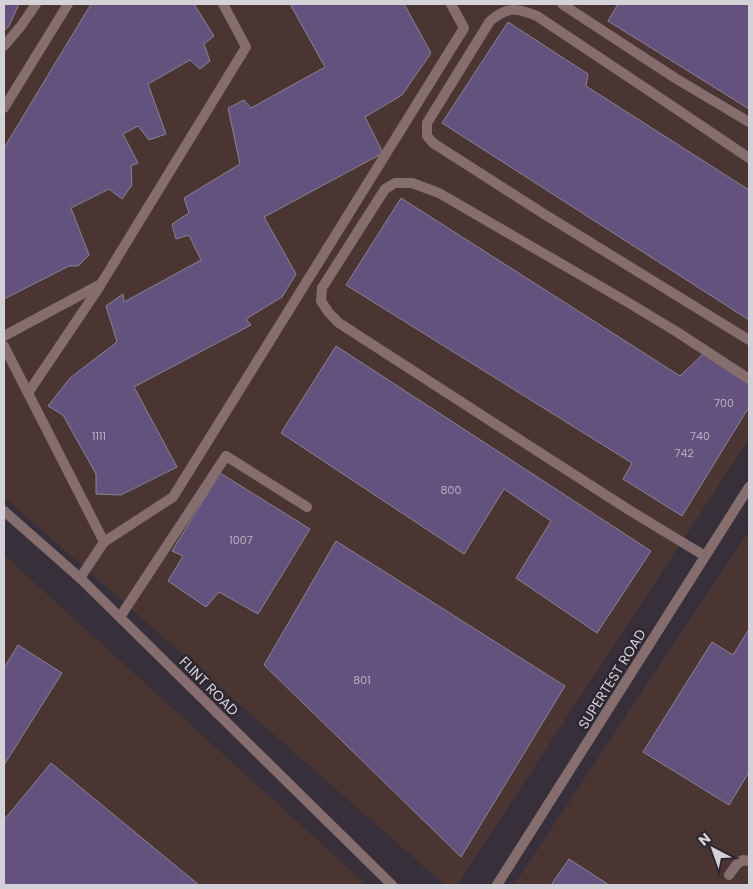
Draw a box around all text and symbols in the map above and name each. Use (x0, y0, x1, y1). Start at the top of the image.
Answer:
house number: 700 (714, 395, 734, 411)
house number: 1111 (92, 428, 106, 444)
house number: 740 (690, 428, 710, 444)
house number: 742 (674, 445, 694, 461)
house number: 800 (441, 482, 461, 498)
house number: 1007 (229, 532, 253, 548)
street label: SUPERTEST ROAD (573, 625, 651, 733)
street label: FLINT ROAD (175, 652, 243, 720)
house number: 801 (353, 672, 371, 688)
north arrow (688, 824, 738, 874)
text: N (694, 828, 715, 850)

